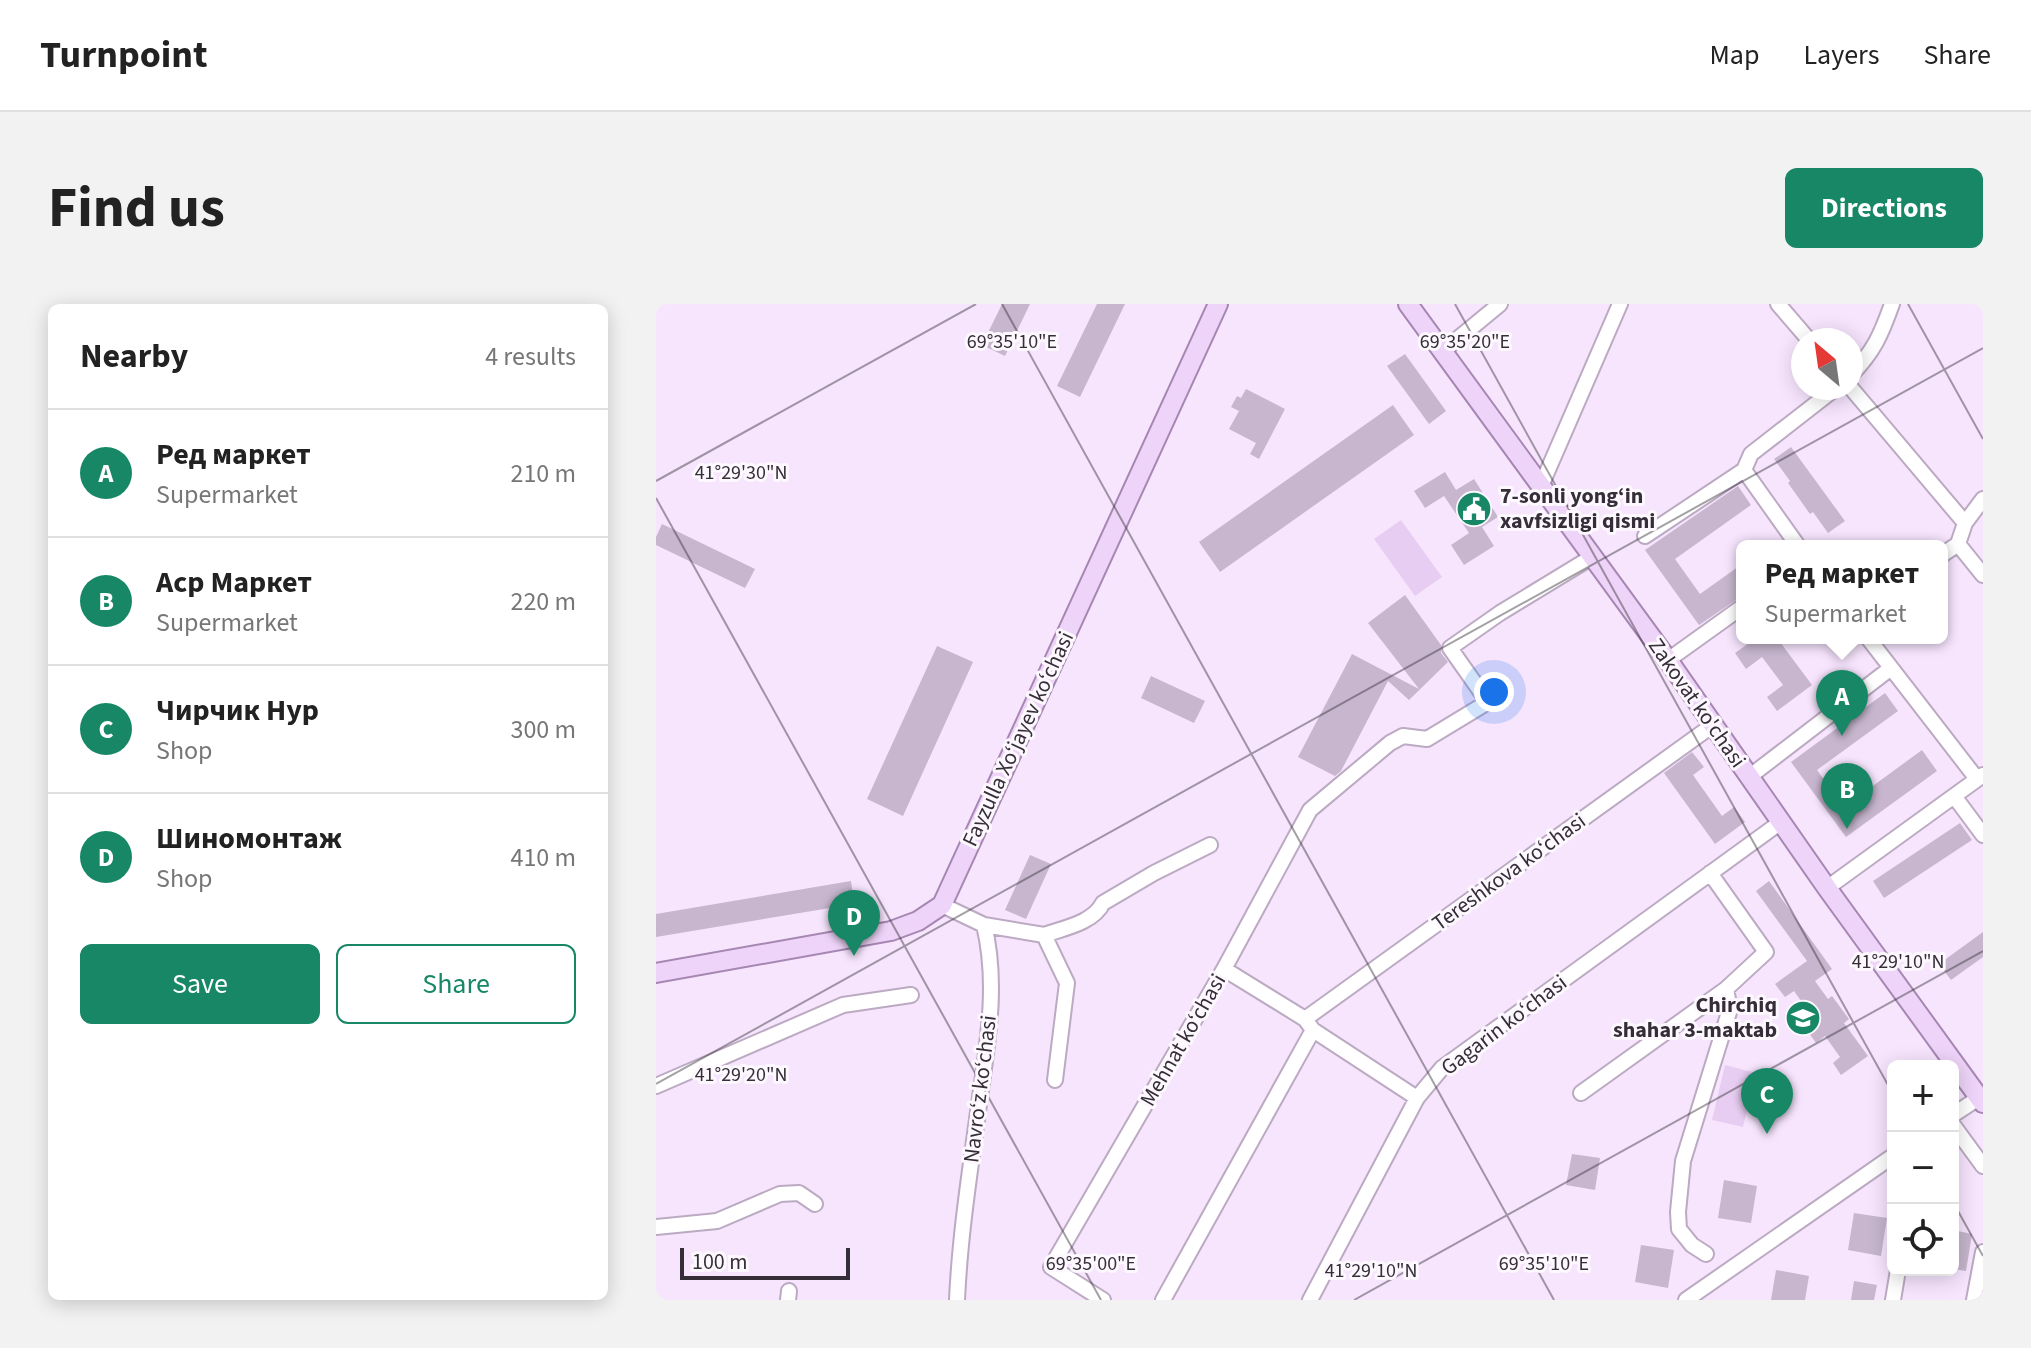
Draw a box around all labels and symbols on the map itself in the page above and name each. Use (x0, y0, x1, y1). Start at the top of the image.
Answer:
text: 69°35'10"E (967, 328, 1057, 356)
text: 69°35'20"E (1420, 328, 1510, 356)
north arrow (1791, 328, 1863, 400)
text: 41°29'30"N (695, 459, 787, 487)
place label: 7-sonli yong‘in xavfsizligi qismi (1500, 480, 1655, 537)
public building icon: 7-sonli yong‘in xavfsizligi qismi (1455, 490, 1493, 528)
street label: Fayzulla Xo‘jayev ko‘chasi (954, 626, 1082, 852)
street label: Zakovat ko'chasi (1640, 632, 1754, 774)
pin: A (1816, 670, 1868, 736)
your location (1474, 672, 1514, 712)
pin: B (1821, 763, 1873, 829)
street label: Tereshkova ko‘chasi (1426, 805, 1592, 939)
pin: D (828, 890, 880, 956)
text: 41°29'10"N (1852, 948, 1944, 976)
street label: Gagarin ko‘chasi (1434, 967, 1574, 1083)
street label: Mehnat ko‘chasi (1132, 968, 1234, 1112)
place label: Chirchiq shahar 3-maktab (1613, 989, 1777, 1046)
school or university icon: Chirchiq shahar 3-maktab (1784, 999, 1822, 1037)
street label: Navro‘z ko‘chasi (955, 1013, 1005, 1165)
text: 41°29'20"N (695, 1061, 787, 1089)
pin: C (1741, 1068, 1793, 1134)
scale bar (680, 1244, 850, 1280)
text: 69°35'00"E (1046, 1250, 1136, 1278)
text: 69°35'10"E (1499, 1250, 1589, 1278)
text: 41°29'10"N (1325, 1257, 1417, 1285)

